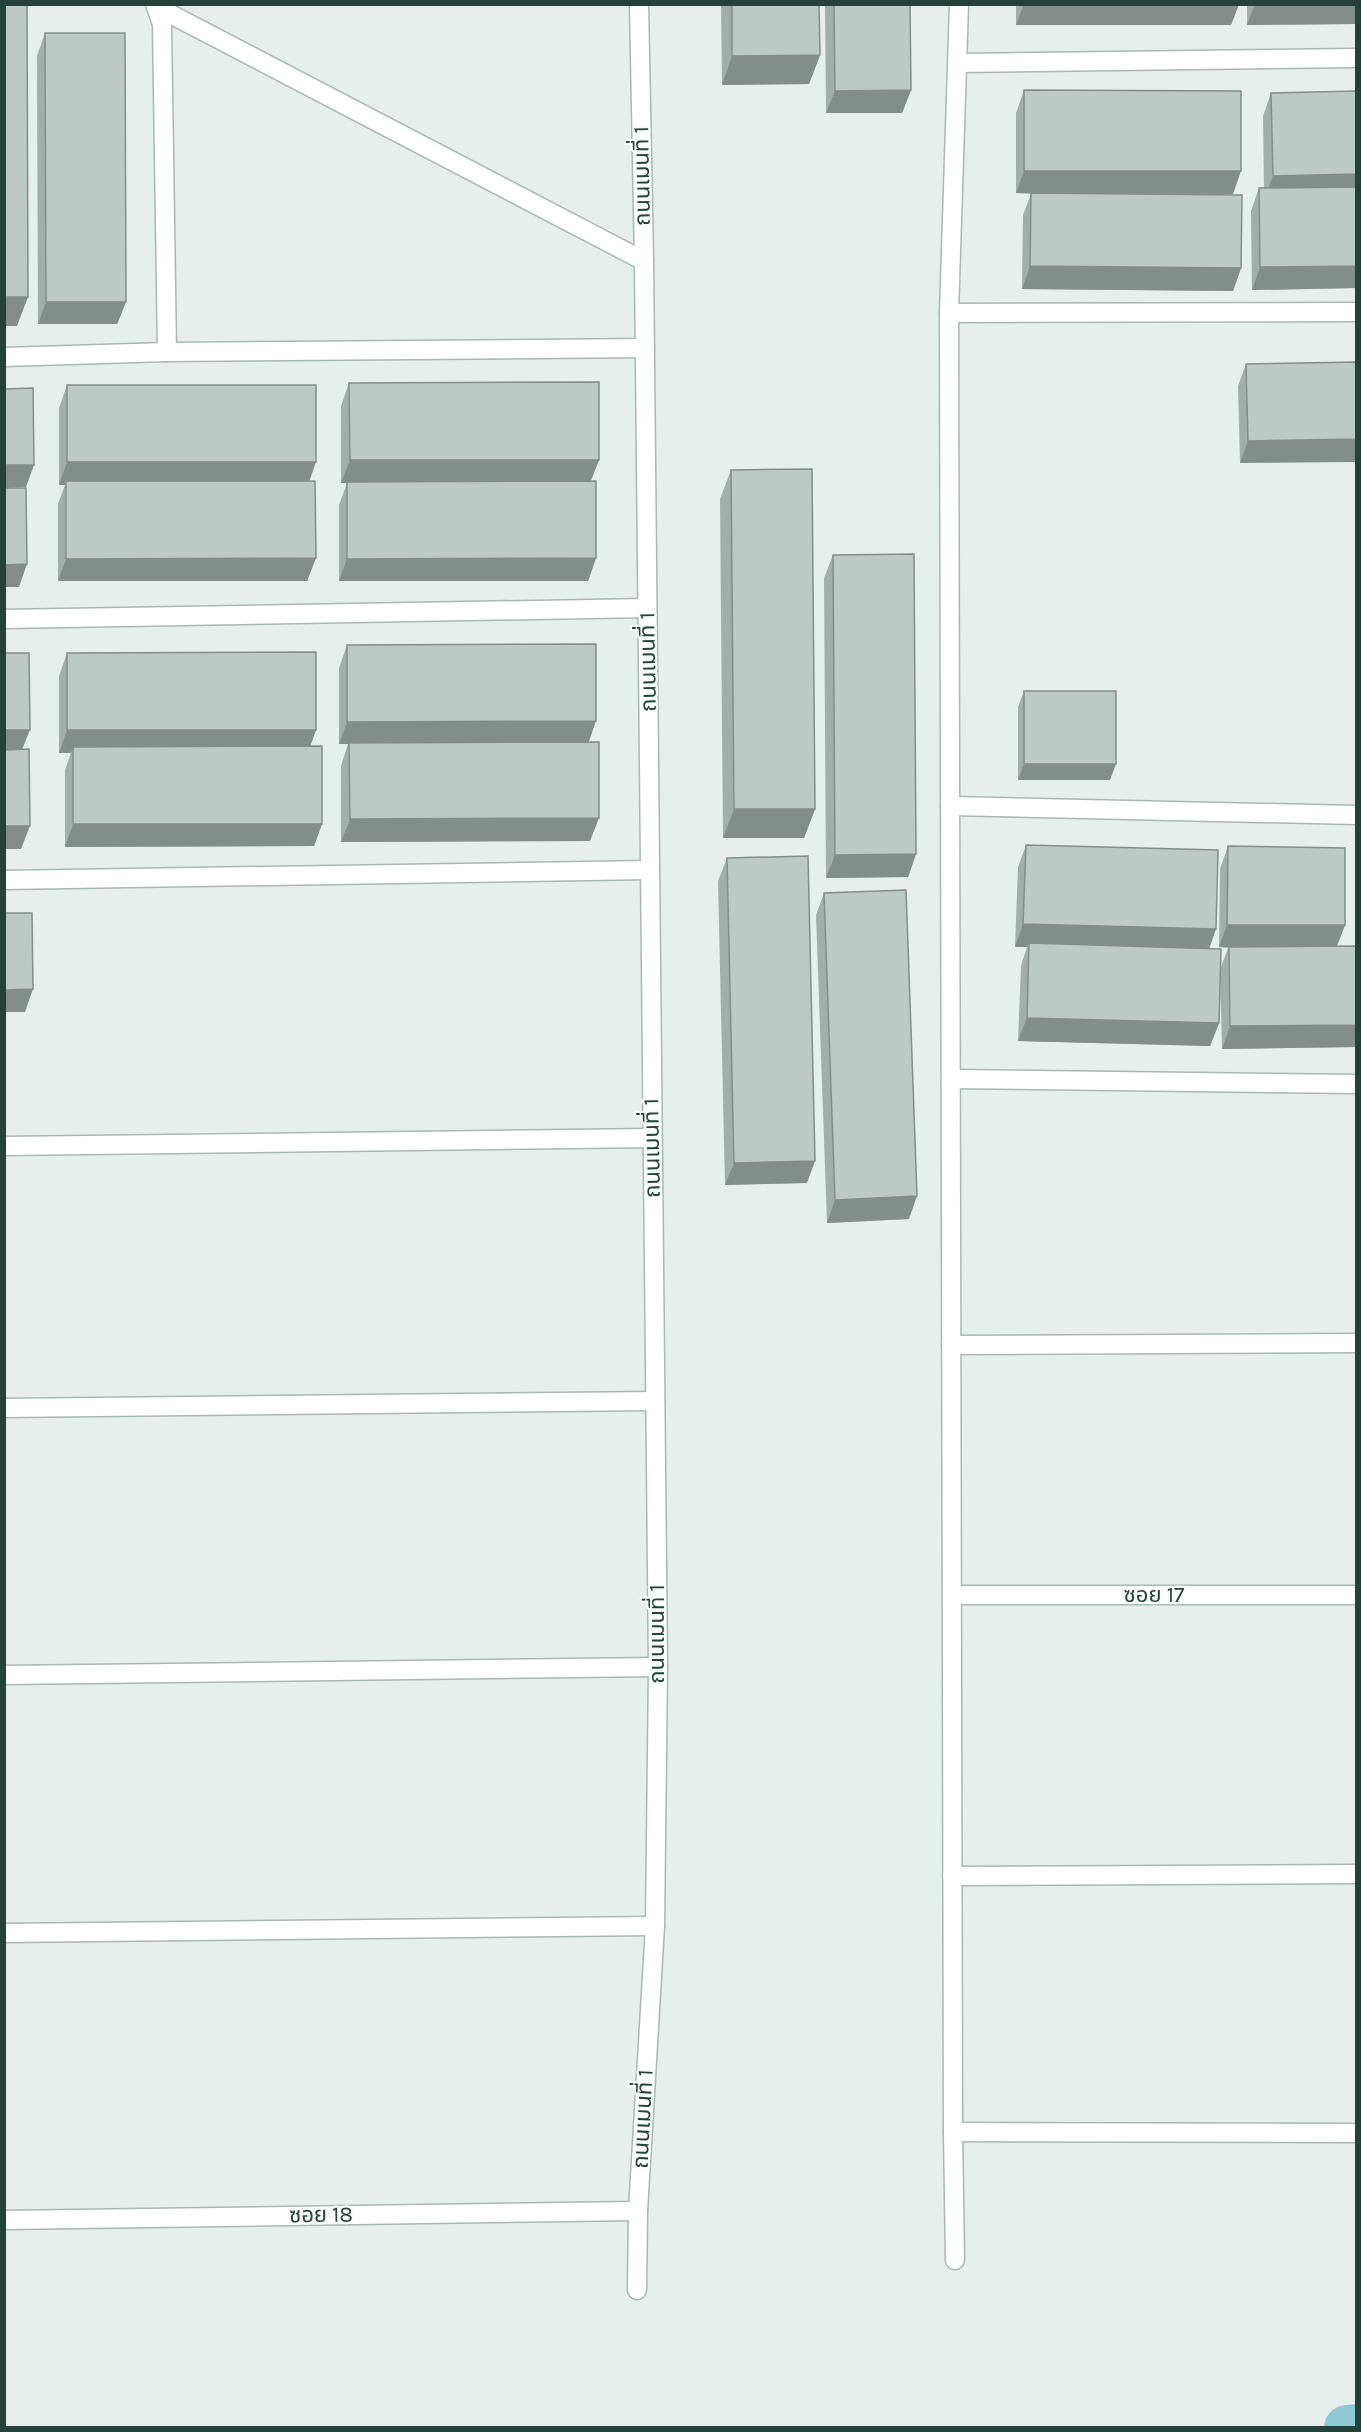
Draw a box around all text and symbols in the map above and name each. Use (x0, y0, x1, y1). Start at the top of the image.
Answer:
street label: ถนนเมนที่ 1 (625, 126, 656, 226)
street label: ถนนเมนที่ 1 (631, 612, 662, 712)
street label: ถนนเมนที่ 1 (635, 1098, 666, 1198)
street label: ซอย 17 (1124, 1582, 1184, 1608)
street label: ถนนเมนที่ 1 (641, 1584, 670, 1684)
street label: ถนนเมนที่ 1 (624, 2068, 659, 2169)
street label: ซอย 18 (289, 2201, 353, 2229)

